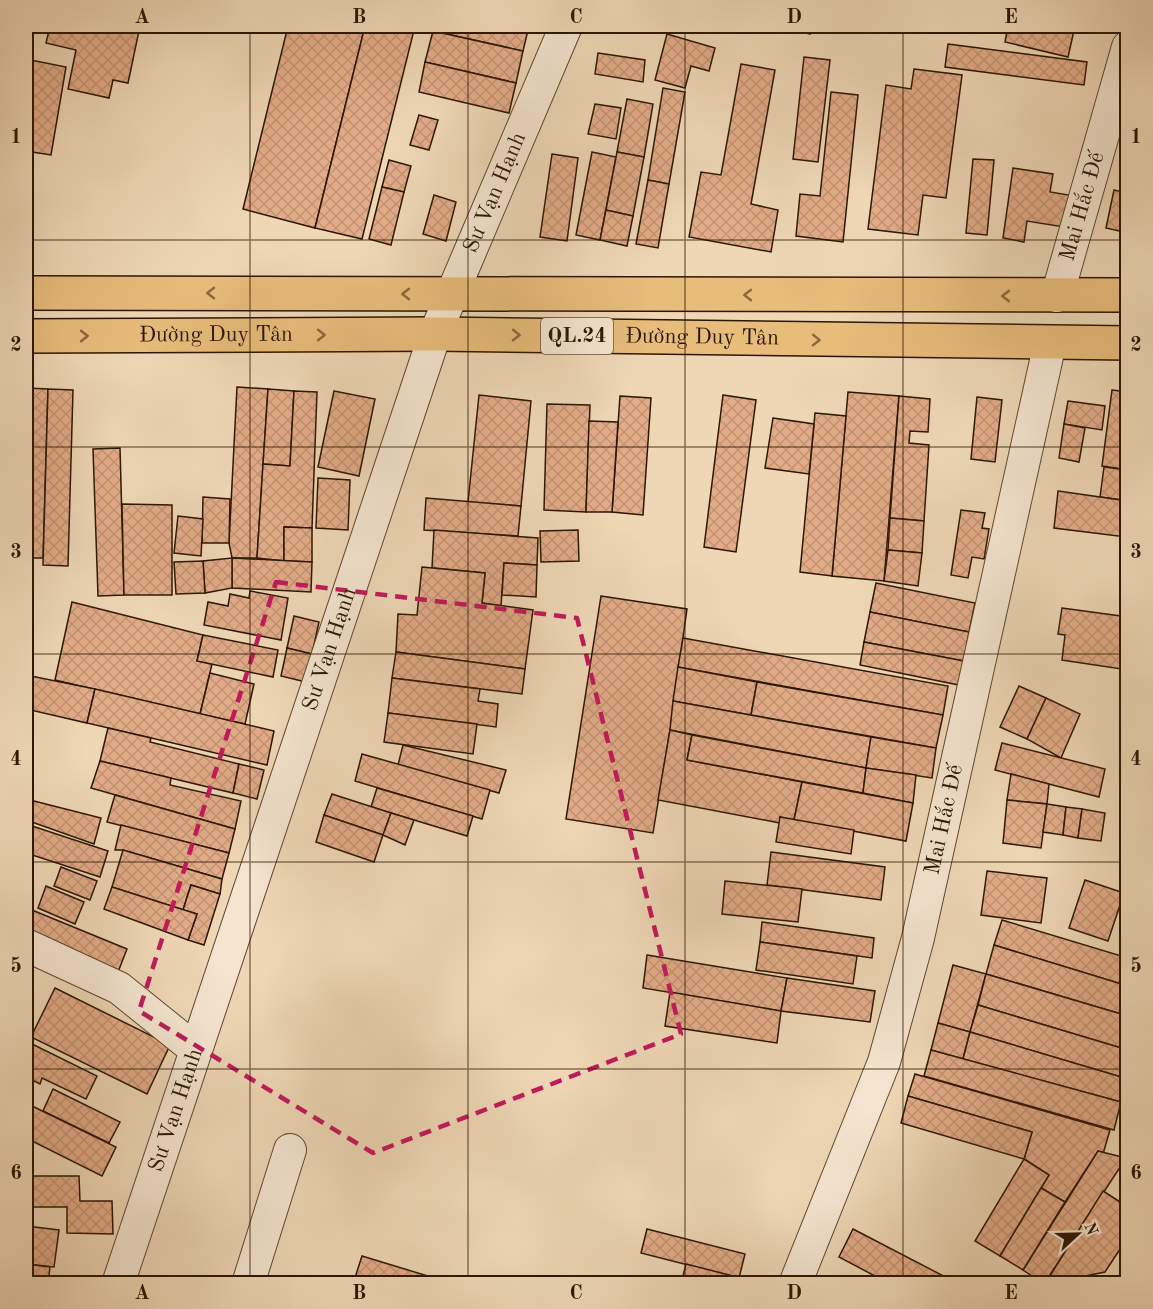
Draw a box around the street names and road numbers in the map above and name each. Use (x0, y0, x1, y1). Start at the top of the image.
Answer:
street label: Sư Vạn Hạnh (460, 129, 530, 256)
street label: Mai Hắc Đế (1057, 148, 1109, 264)
road number: QL.24 (541, 318, 613, 354)
street label: Đường Duy Tân (139, 324, 293, 346)
street label: Đường Duy Tân (625, 325, 779, 349)
street label: Sư Vạn Hạnh (299, 585, 361, 714)
street label: Mai Hắc Đế (921, 761, 968, 877)
street label: Sư Vạn Hạnh (145, 1046, 207, 1175)

